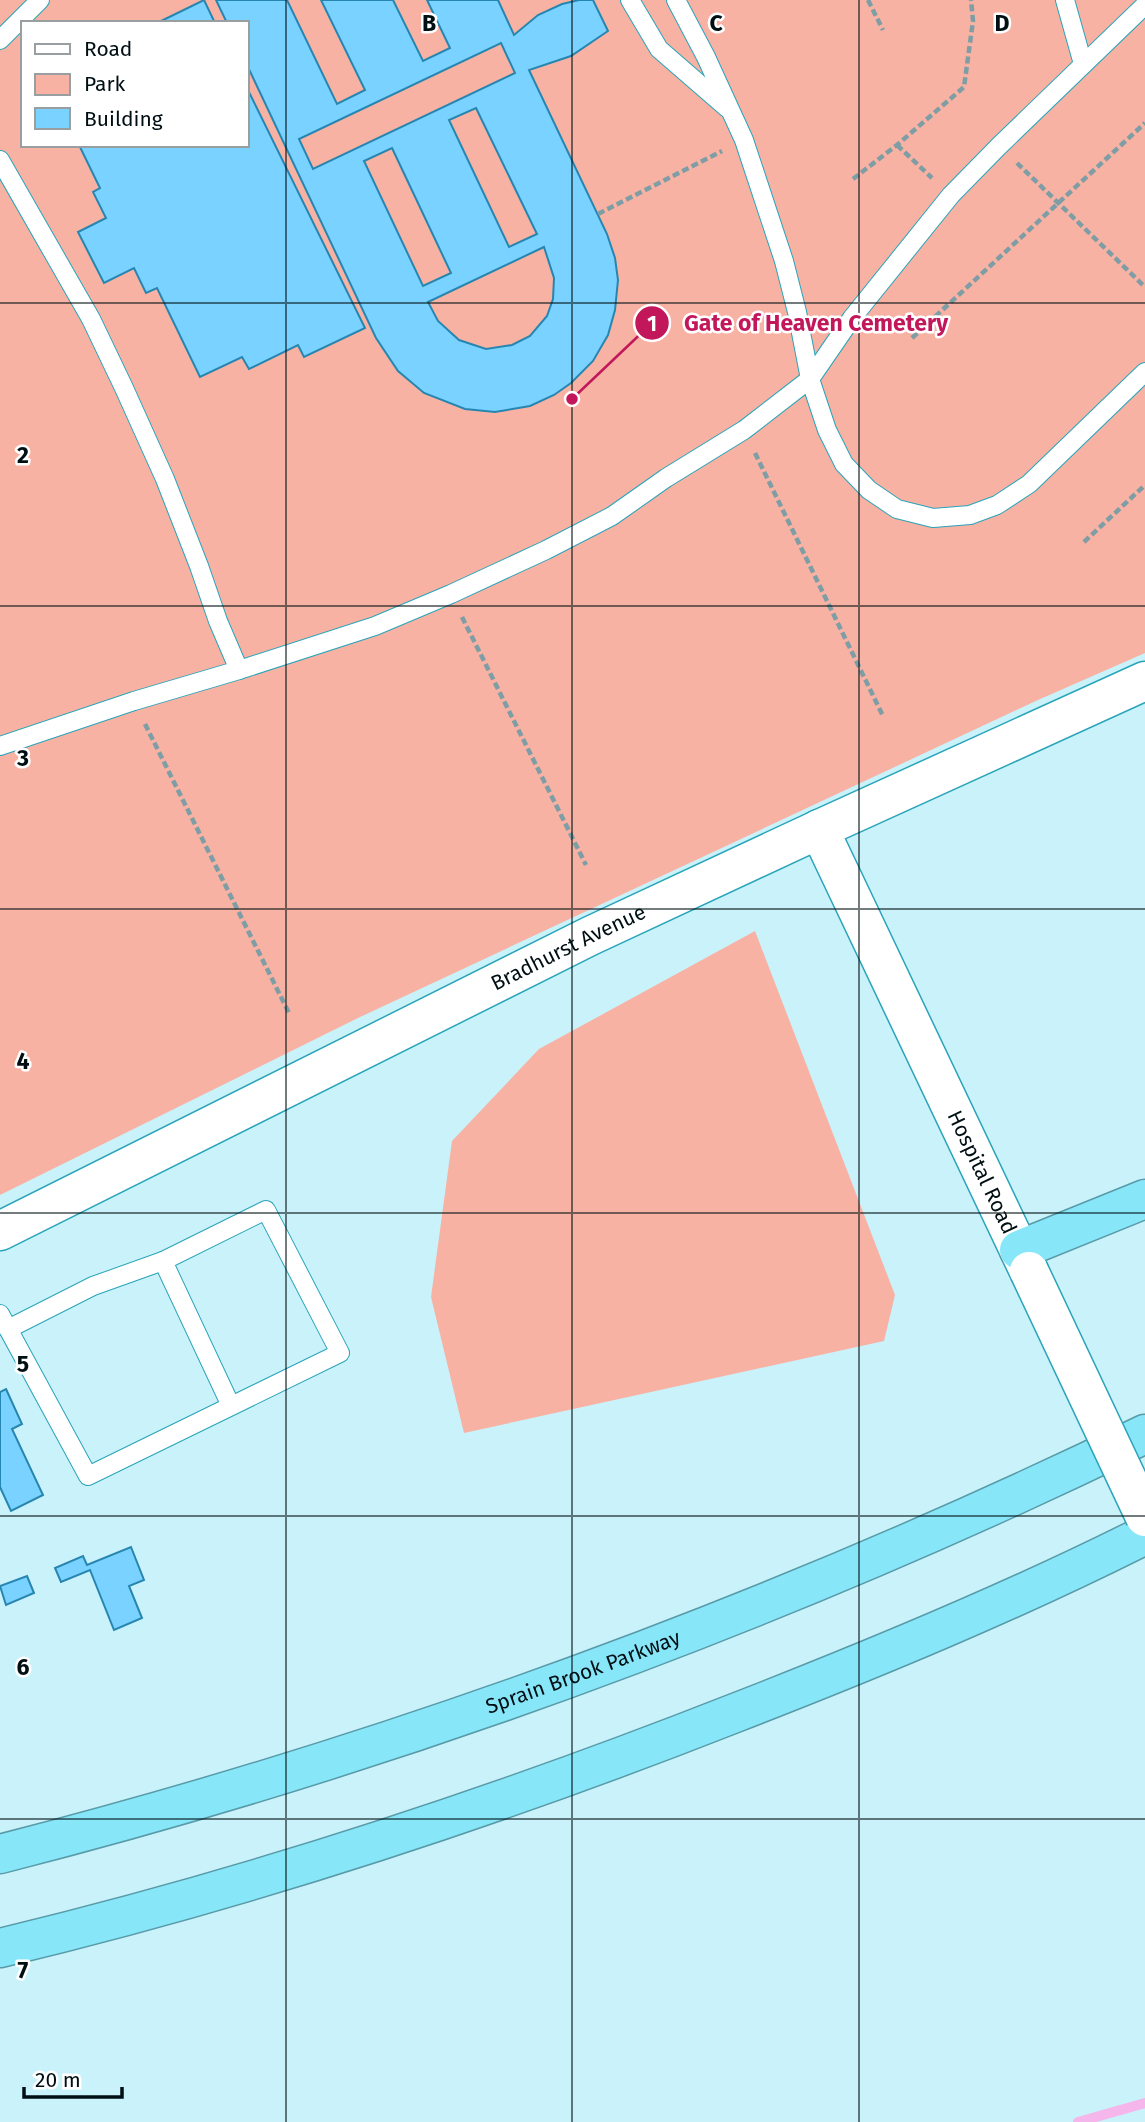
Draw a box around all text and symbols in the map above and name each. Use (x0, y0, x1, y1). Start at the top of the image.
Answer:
text: B (422, 9, 436, 37)
text: C (709, 9, 723, 37)
text: D (995, 9, 1010, 37)
legend (21, 21, 248, 147)
text: Road (84, 36, 132, 62)
text: Park (84, 71, 126, 97)
text: Building (84, 106, 163, 132)
callout: Gate of Heaven Cemetery (635, 301, 962, 345)
text: Gate of Heaven Cemetery (684, 309, 949, 337)
text: 1 (647, 311, 657, 337)
text: 2 (17, 441, 29, 469)
text: 3 (16, 744, 29, 772)
street label: Bradhurst Avenue (486, 899, 650, 996)
text: 4 (17, 1047, 30, 1075)
street label: Hospital Road (942, 1106, 1022, 1238)
text: 5 (17, 1350, 29, 1378)
street label: Sprain Brook Parkway (482, 1624, 685, 1720)
text: 6 (17, 1653, 30, 1681)
text: 7 (18, 1956, 29, 1984)
scale bar (24, 2056, 122, 2100)
text: 20 m (35, 2067, 81, 2093)

